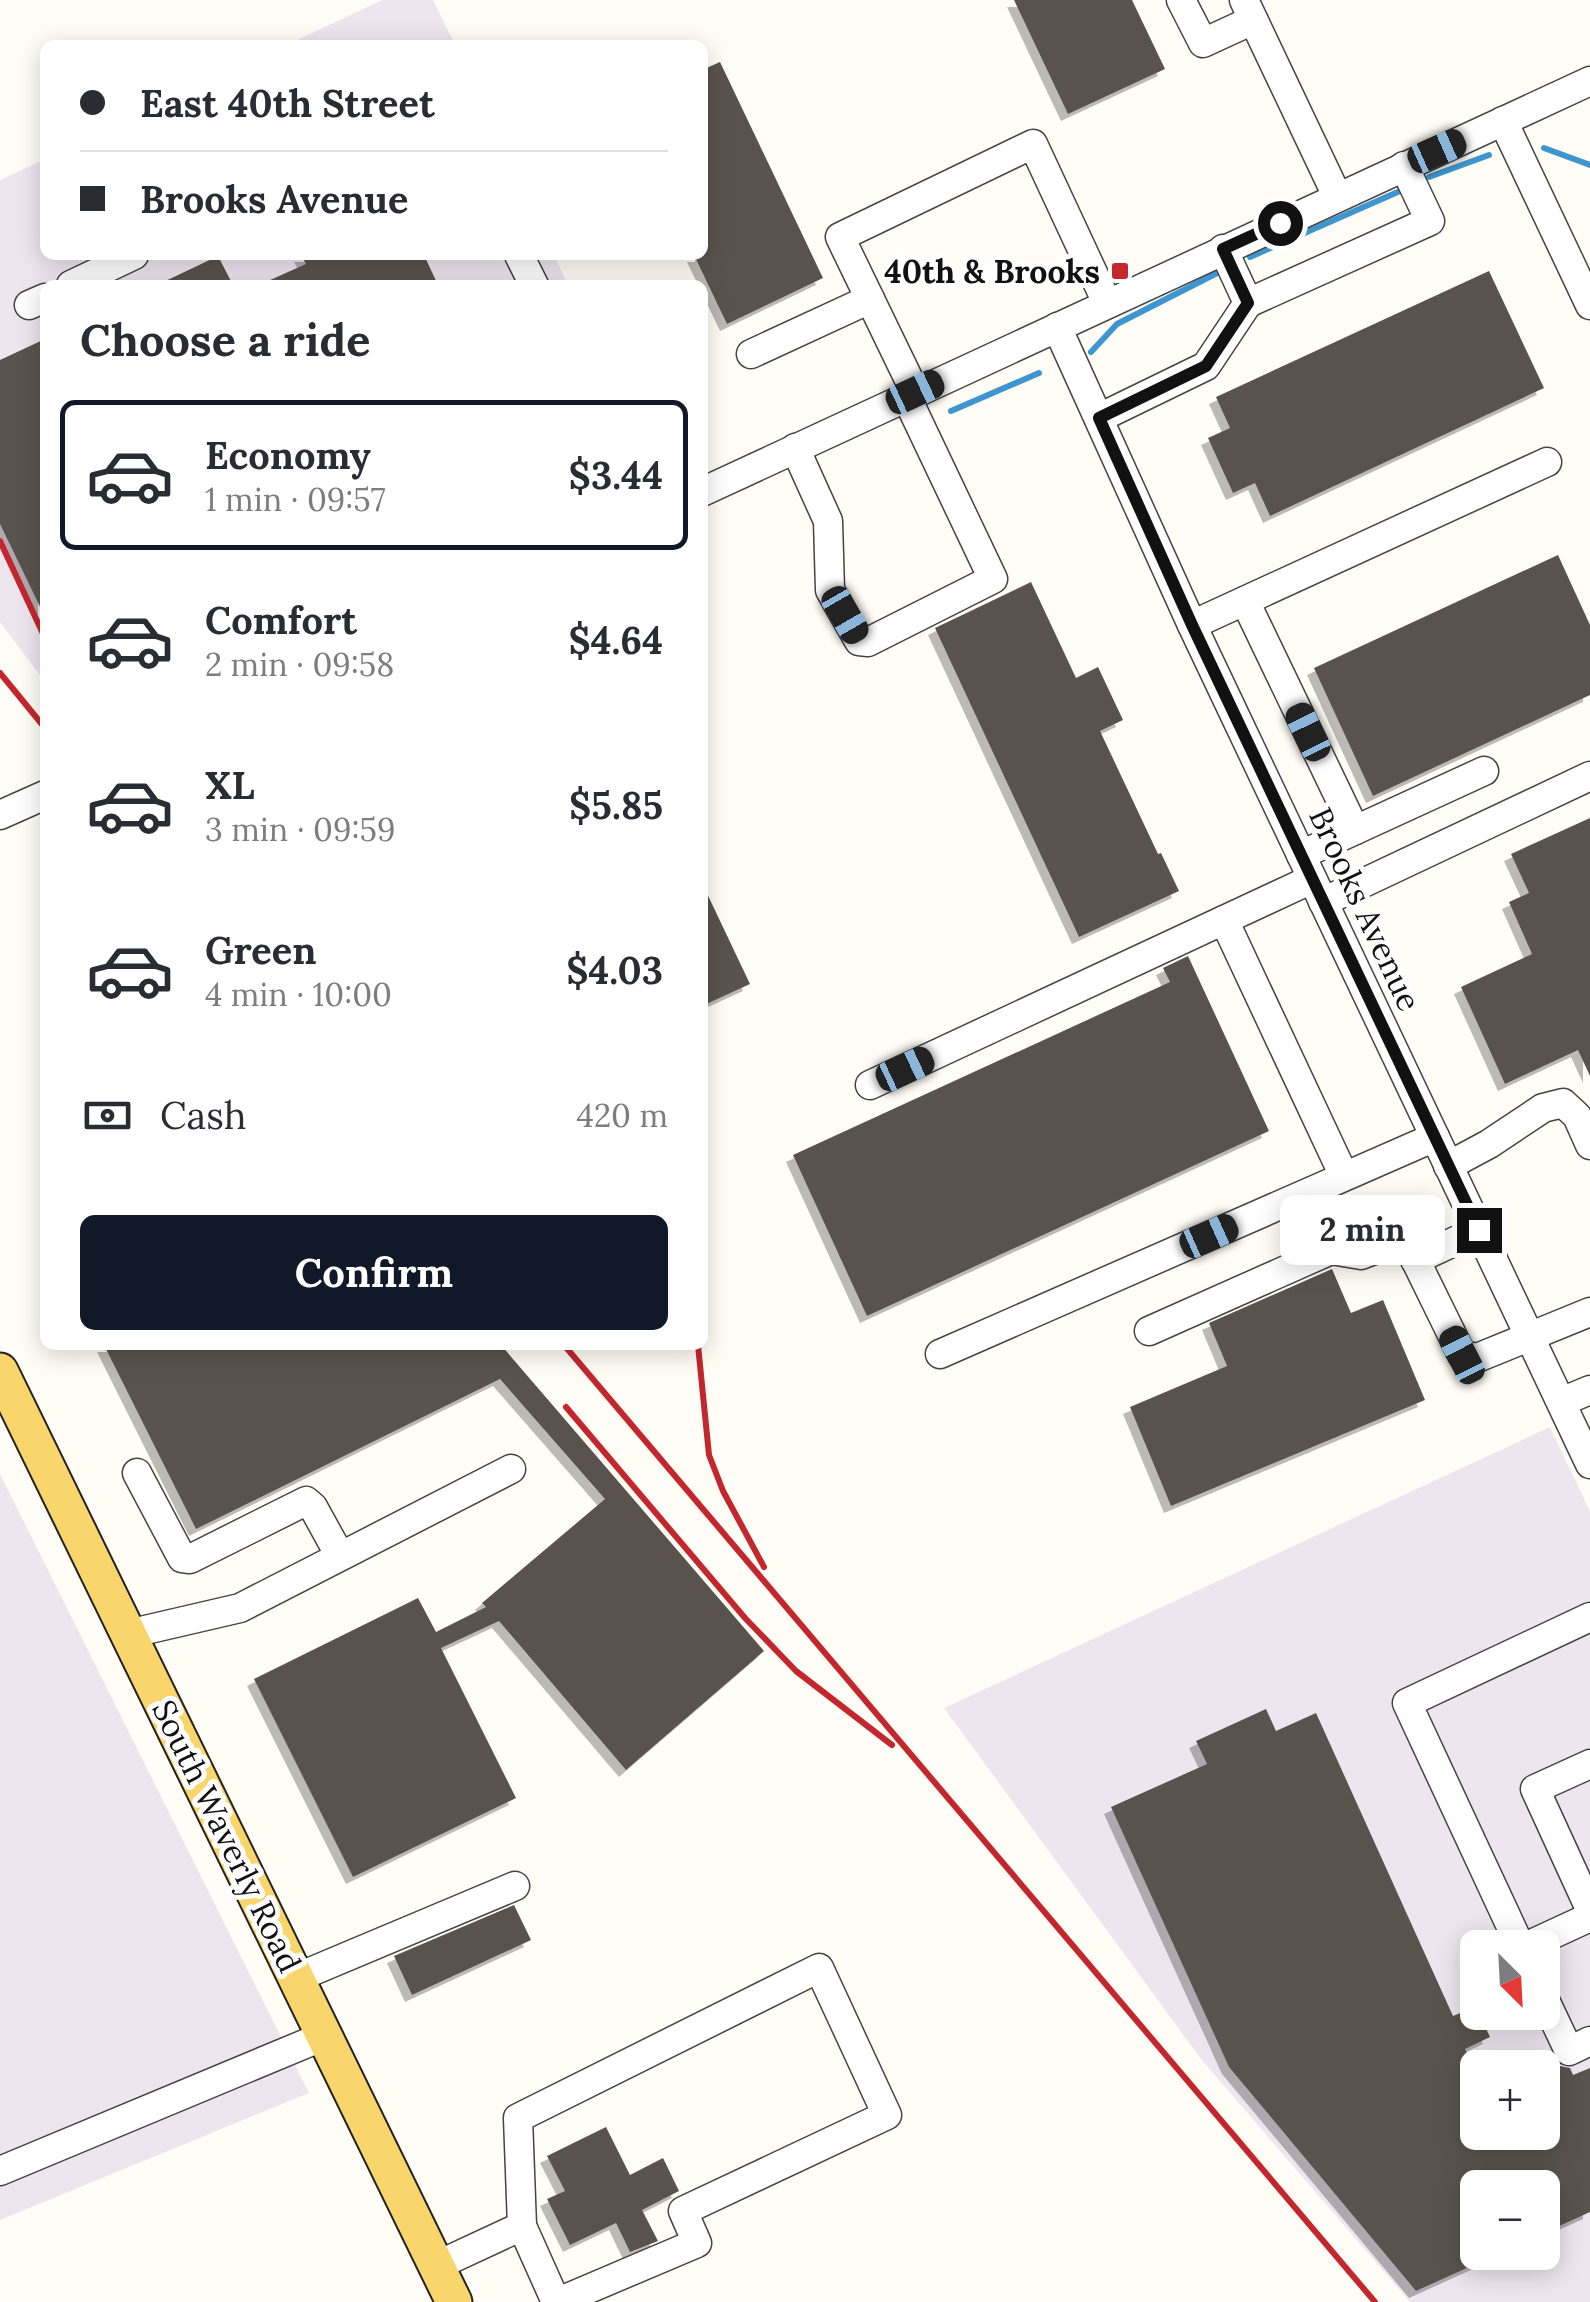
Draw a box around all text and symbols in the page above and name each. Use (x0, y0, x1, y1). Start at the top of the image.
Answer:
text: East 40th Street (140, 79, 435, 127)
car (1403, 125, 1471, 177)
text: Brooks Avenue (140, 175, 408, 223)
route start (1258, 201, 1303, 246)
place label: 40th & Brooks (884, 251, 1100, 292)
marker: 40th & Brooks (1109, 260, 1131, 282)
text: Choose a ride (80, 311, 370, 368)
car (881, 366, 949, 418)
icon: car (85, 430, 175, 520)
text: Economy (205, 431, 371, 479)
text: $3.44 (569, 451, 663, 499)
text: 1 min · 09:57 (205, 479, 385, 520)
car (817, 582, 873, 648)
icon: car (85, 595, 175, 685)
text: Comfort (205, 596, 357, 644)
text: $4.64 (568, 616, 663, 664)
text: 2 min · 09:58 (205, 644, 394, 685)
car (1281, 698, 1335, 766)
icon: car (85, 760, 175, 850)
text: XL (205, 761, 255, 809)
text: $5.85 (569, 781, 663, 829)
street label: Brooks Avenue (1300, 801, 1430, 1017)
text: 3 min · 09:59 (205, 809, 395, 850)
icon: car (85, 925, 175, 1015)
text: Green (205, 926, 317, 974)
text: $4.03 (566, 946, 663, 994)
text: 4 min · 10:00 (205, 974, 392, 1015)
car (871, 1043, 939, 1095)
icon: cash (80, 1088, 135, 1143)
text: Cash (160, 1091, 247, 1139)
text: 420 m (577, 1095, 668, 1136)
callout: 2 min (1279, 1195, 1444, 1265)
route end (1457, 1208, 1502, 1253)
text: 2 min (1320, 1209, 1405, 1250)
car (1175, 1210, 1243, 1262)
button: Confirm (80, 1215, 668, 1330)
car (1435, 1321, 1489, 1389)
street label: South Waverly Road (143, 1693, 311, 1979)
north arrow (1460, 1930, 1560, 2030)
map controls (1460, 1930, 1560, 2270)
button: + (1460, 2050, 1560, 2150)
button: − (1460, 2170, 1560, 2270)

